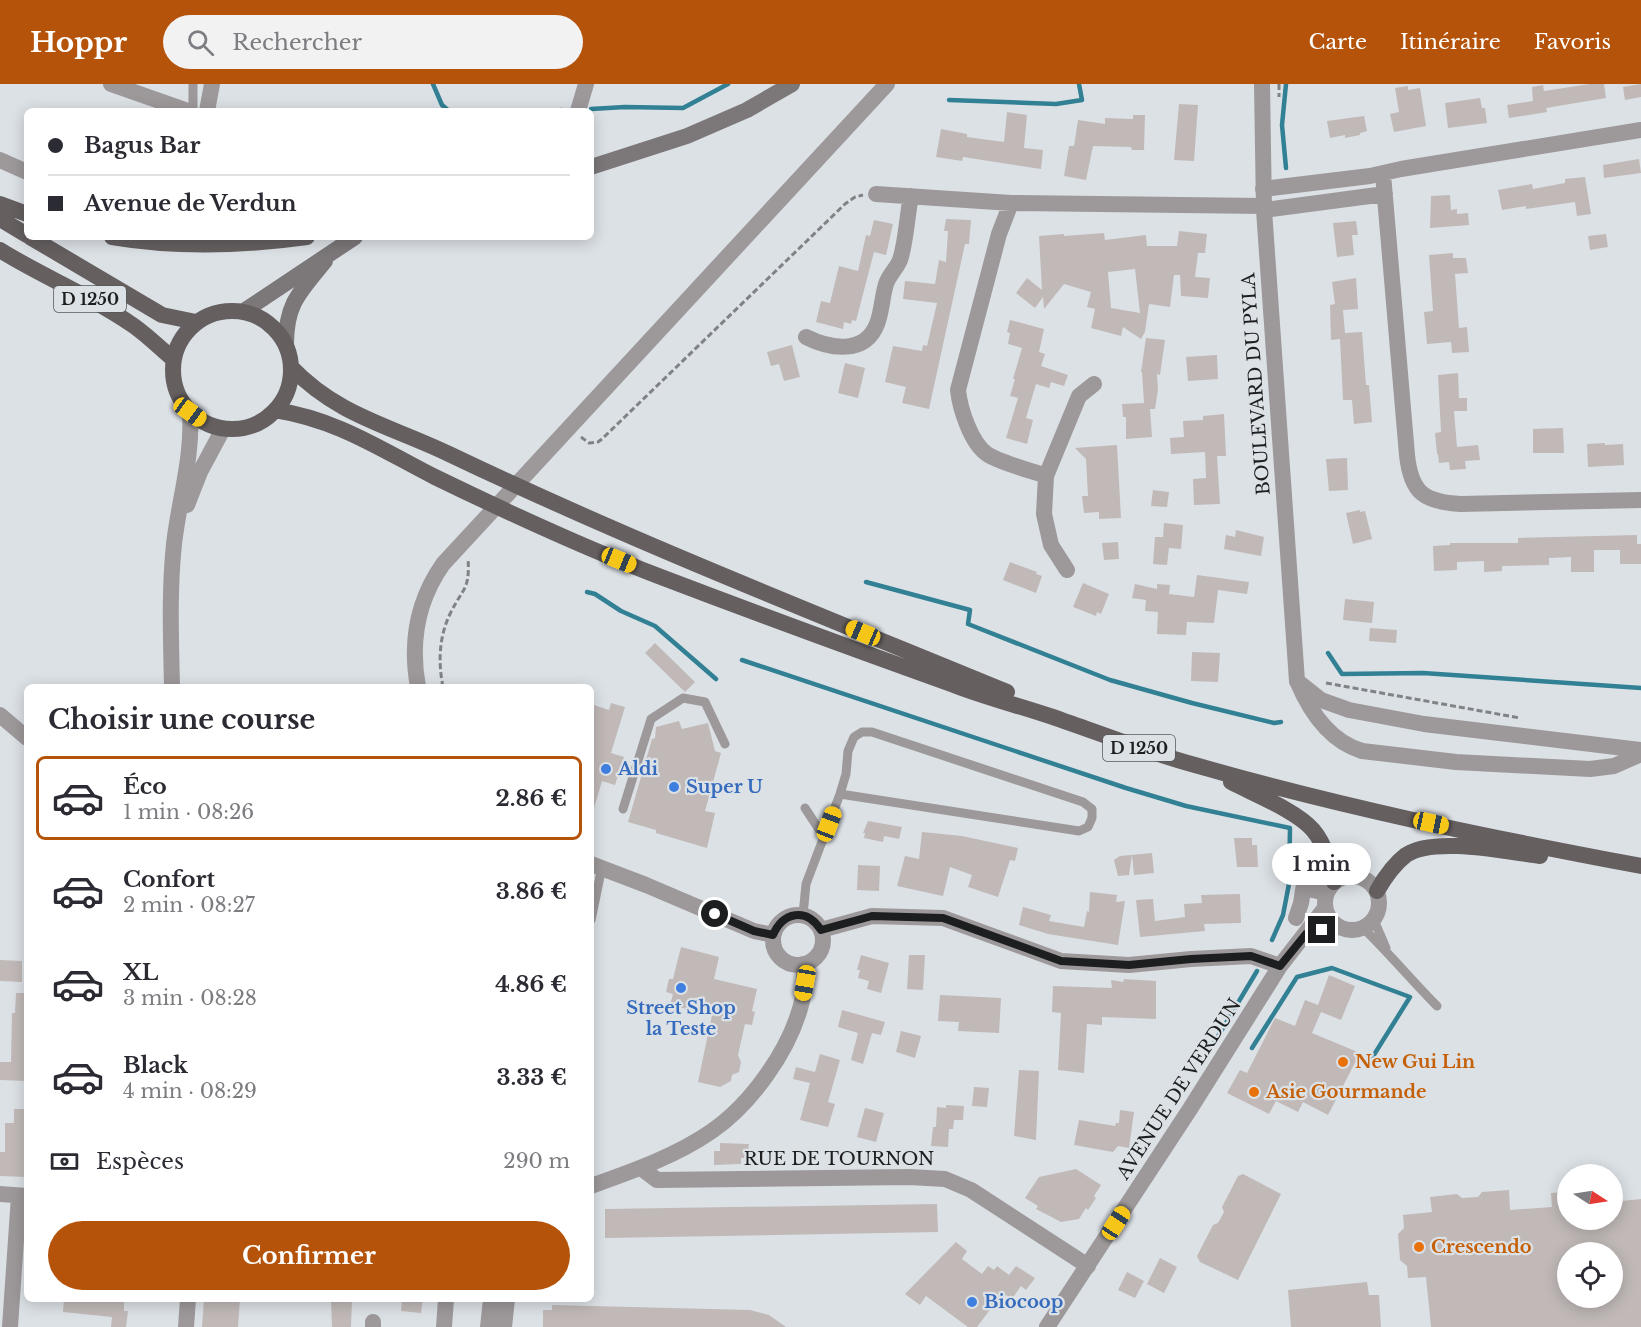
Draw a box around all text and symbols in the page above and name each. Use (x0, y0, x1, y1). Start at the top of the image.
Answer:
search box (163, 15, 583, 69)
text: Hoppr (30, 25, 127, 60)
icon: search (184, 26, 217, 59)
text: Rechercher (232, 29, 362, 56)
text: Carte (1309, 29, 1367, 55)
text: Itinéraire (1400, 29, 1501, 55)
text: Favoris (1534, 29, 1611, 55)
text: Bagus Bar (84, 132, 200, 159)
text: Avenue de Verdun (84, 190, 297, 217)
street label: BOULEVARD DU PYLA (1237, 271, 1275, 496)
road number: D 1250 (54, 286, 126, 312)
car (170, 394, 210, 430)
car (599, 545, 639, 575)
car (843, 618, 883, 648)
text: Choisir une course (48, 703, 315, 736)
road number: D 1250 (1103, 735, 1175, 761)
place label: Aldi (617, 758, 658, 780)
marker: Aldi (599, 762, 613, 776)
icon: car (51, 771, 105, 825)
text: Éco (123, 773, 167, 800)
place label: Super U (686, 776, 763, 798)
marker: Super U (667, 780, 681, 794)
text: 2.86 € (496, 785, 567, 812)
text: 1 min · 08:26 (123, 800, 254, 824)
car (814, 804, 844, 844)
car (1412, 810, 1450, 836)
callout: 1 min (1272, 843, 1372, 885)
text: 1 min (1293, 852, 1350, 876)
icon: car (51, 864, 105, 918)
text: Confort (123, 866, 215, 893)
text: 3.86 € (496, 878, 567, 905)
text: 2 min · 08:27 (123, 893, 255, 917)
route start (701, 900, 728, 927)
route end (1308, 916, 1335, 943)
icon: car (51, 957, 105, 1011)
text: XL (123, 959, 158, 986)
car (793, 964, 817, 1002)
text: 4.86 € (495, 971, 567, 998)
marker: Street Shop la Teste (674, 981, 688, 995)
text: 3 min · 08:28 (123, 986, 257, 1010)
street label: AVENUE DE VERDUN (1112, 994, 1246, 1185)
place label: Street Shop la Teste (626, 997, 736, 1040)
icon: car (51, 1050, 105, 1104)
place label: New Gui Lin (1355, 1051, 1475, 1073)
text: Black (123, 1052, 188, 1079)
marker: New Gui Lin (1336, 1055, 1350, 1069)
text: 3.33 € (497, 1064, 567, 1091)
text: 4 min · 08:29 (123, 1079, 257, 1103)
place label: Asie Gourmande (1265, 1081, 1427, 1103)
marker: Asie Gourmande (1247, 1085, 1261, 1099)
icon: cash (48, 1145, 81, 1178)
text: Espèces (96, 1148, 184, 1175)
street label: RUE DE TOURNON (744, 1148, 934, 1170)
text: 290 m (503, 1149, 570, 1173)
north arrow (1557, 1164, 1623, 1230)
map controls (1557, 1164, 1623, 1308)
car (1099, 1203, 1133, 1243)
button: Confirmer (48, 1221, 570, 1290)
place label: Crescendo (1431, 1236, 1532, 1258)
marker: Crescendo (1412, 1240, 1426, 1254)
button: locate (1557, 1242, 1623, 1308)
place label: Biocoop (984, 1291, 1063, 1313)
marker: Biocoop (965, 1295, 979, 1309)

